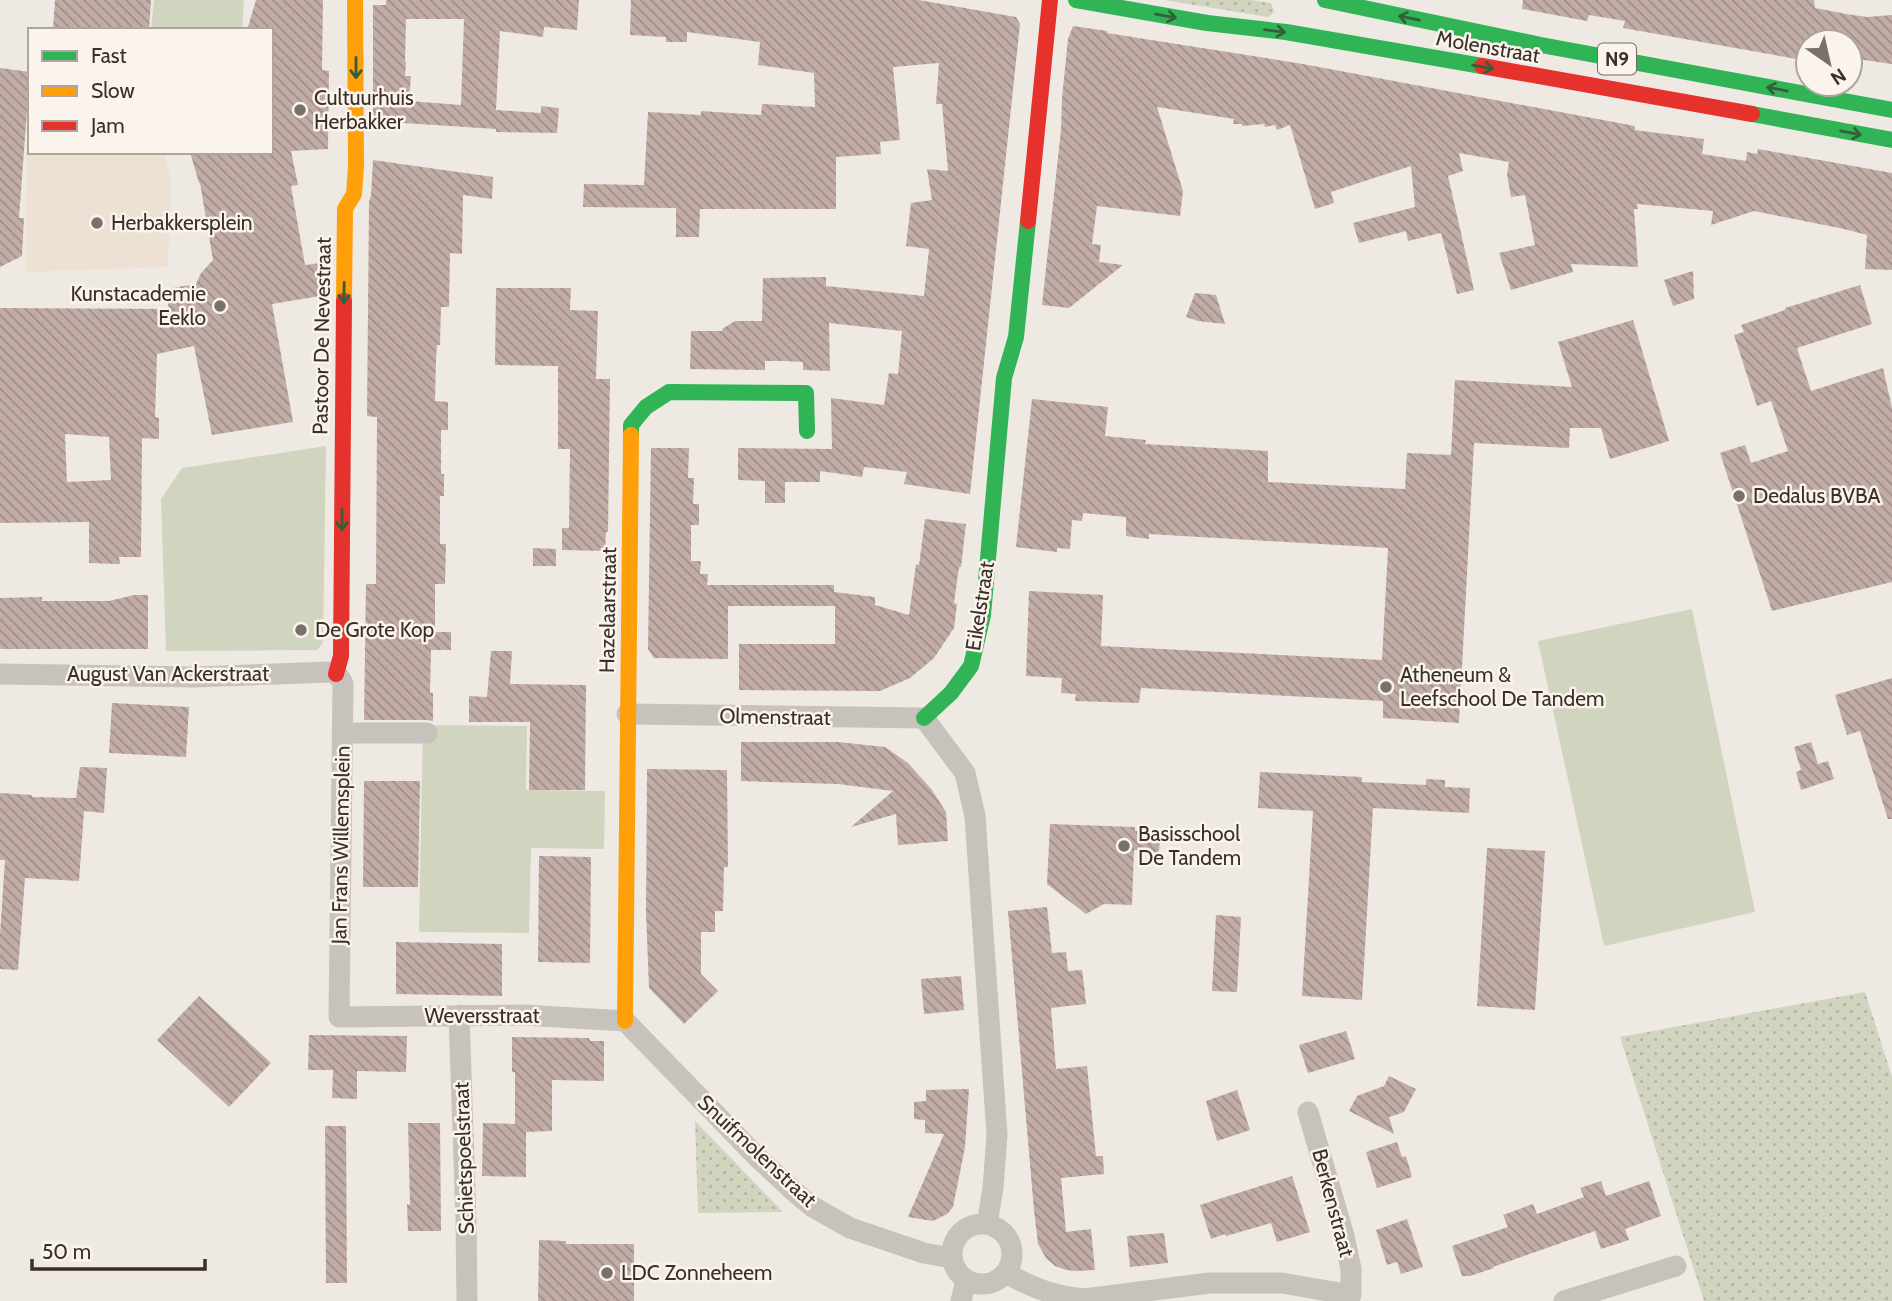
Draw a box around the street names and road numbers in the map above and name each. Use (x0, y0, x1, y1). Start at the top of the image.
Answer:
street label: Molenstraat (1434, 25, 1542, 68)
road number: N9 (1598, 44, 1636, 74)
street label: Pastoor De Nevestraat (307, 237, 336, 435)
street label: Hazelaarstraat (594, 547, 621, 673)
street label: Eikelstraat (960, 559, 999, 653)
street label: August Van Ackerstraat (67, 661, 269, 686)
street label: Olmenstraat (719, 703, 831, 730)
street label: Jan Frans Willemsplein (326, 745, 355, 946)
street label: Weversstraat (424, 1003, 540, 1028)
street label: Schietspoelstraat (448, 1081, 479, 1235)
street label: Snuifmolenstraat (693, 1089, 822, 1212)
street label: Berkenstraat (1307, 1146, 1360, 1260)

